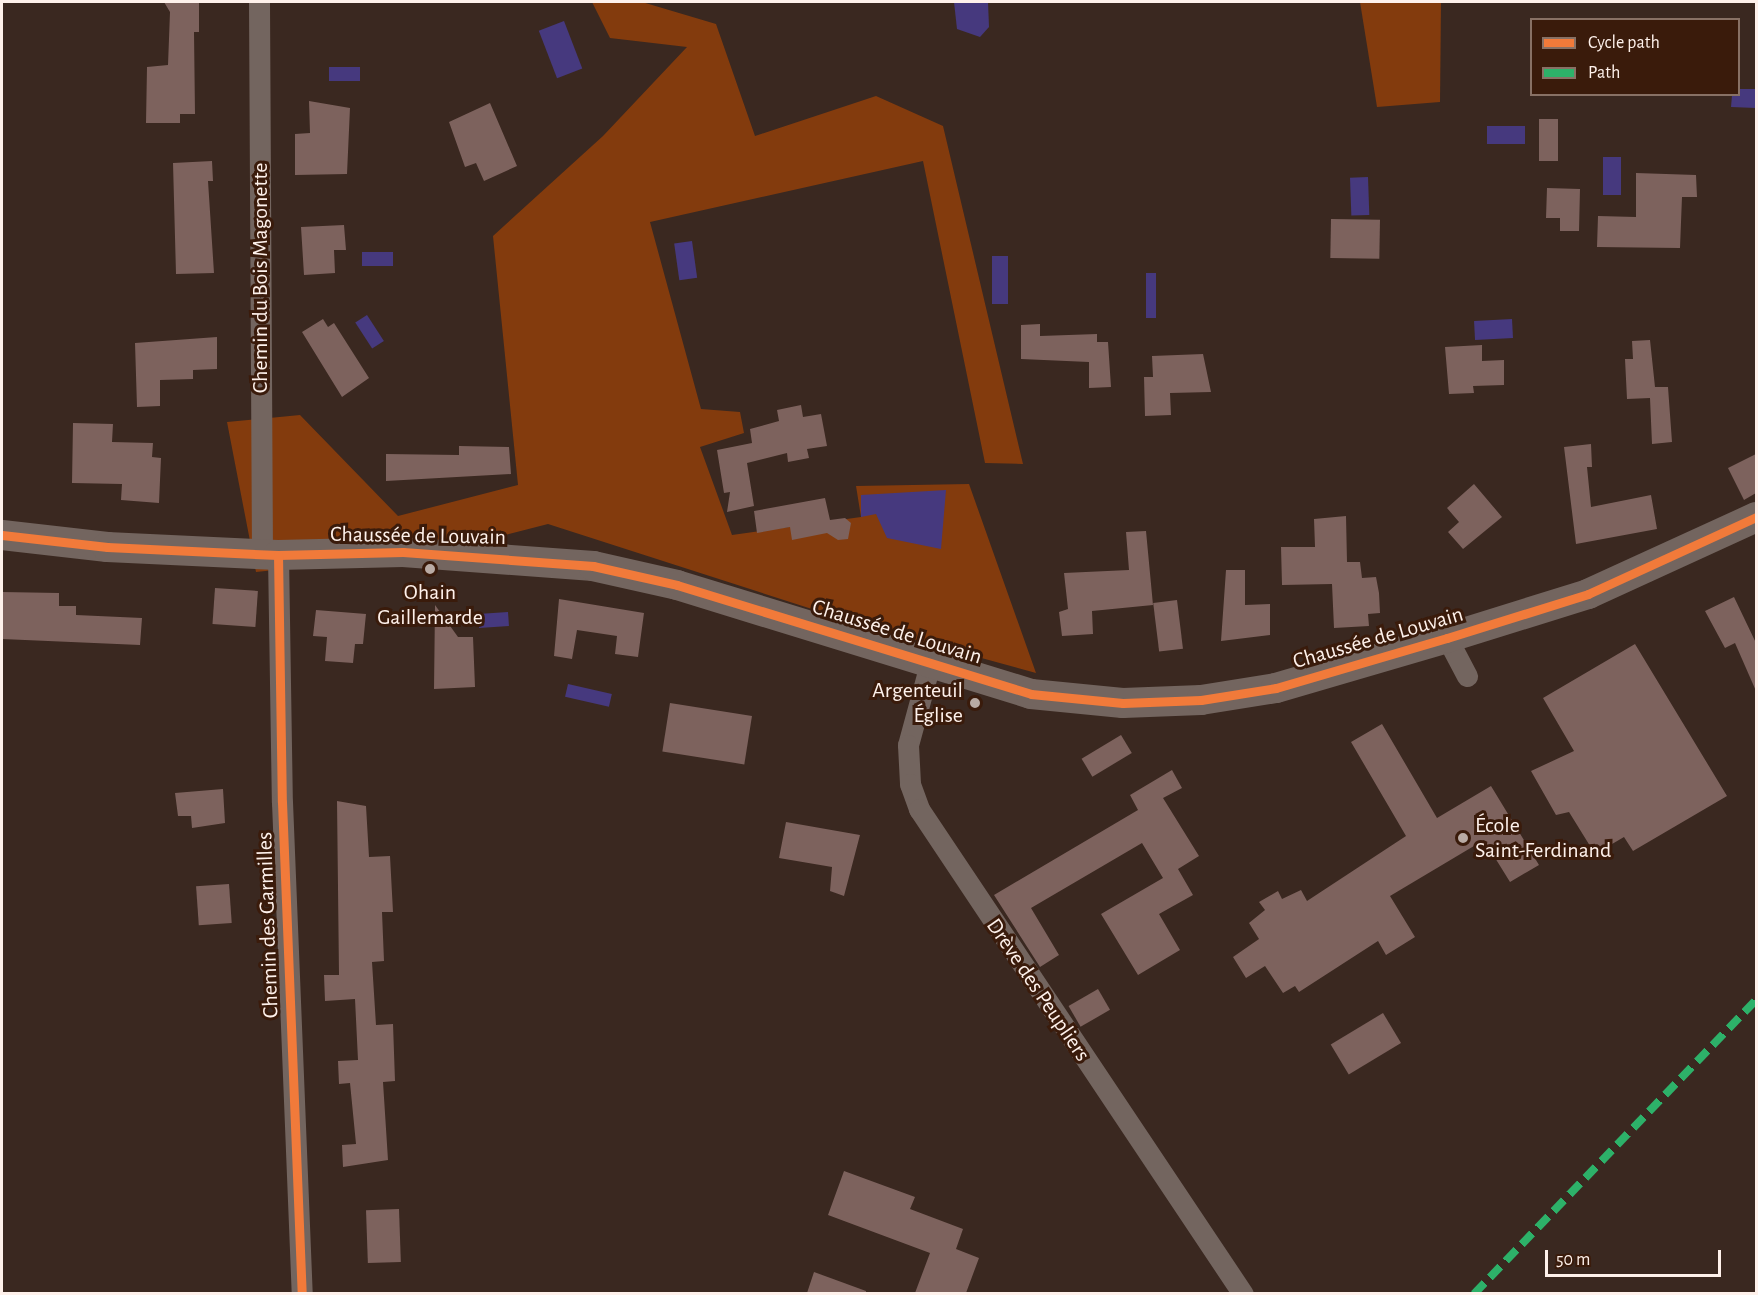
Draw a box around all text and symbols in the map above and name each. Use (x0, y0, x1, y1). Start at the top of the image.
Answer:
legend (1530, 18, 1740, 96)
text: Cycle path (1588, 34, 1660, 52)
text: Path (1588, 64, 1620, 82)
street label: Chemin du Bois Magonette (248, 163, 274, 393)
street label: Chaussée de Louvain (330, 521, 506, 551)
marker: Ohain Gaillemarde (423, 562, 437, 576)
place label: Ohain Gaillemarde (377, 579, 483, 630)
street label: Chaussée de Louvain (809, 594, 985, 670)
street label: Chaussée de Louvain (1290, 601, 1466, 675)
place label: Argenteuil Église (872, 677, 963, 728)
marker: Argenteuil Église (968, 696, 982, 710)
place label: École Saint-Ferdinand (1475, 812, 1611, 864)
street label: Chemin des Garmilles (252, 831, 284, 1019)
marker: École Saint-Ferdinand (1456, 831, 1470, 845)
street label: Drève des Peupliers (980, 914, 1096, 1066)
scale bar (1548, 1238, 1724, 1276)
text: 50 m (1556, 1251, 1590, 1269)

